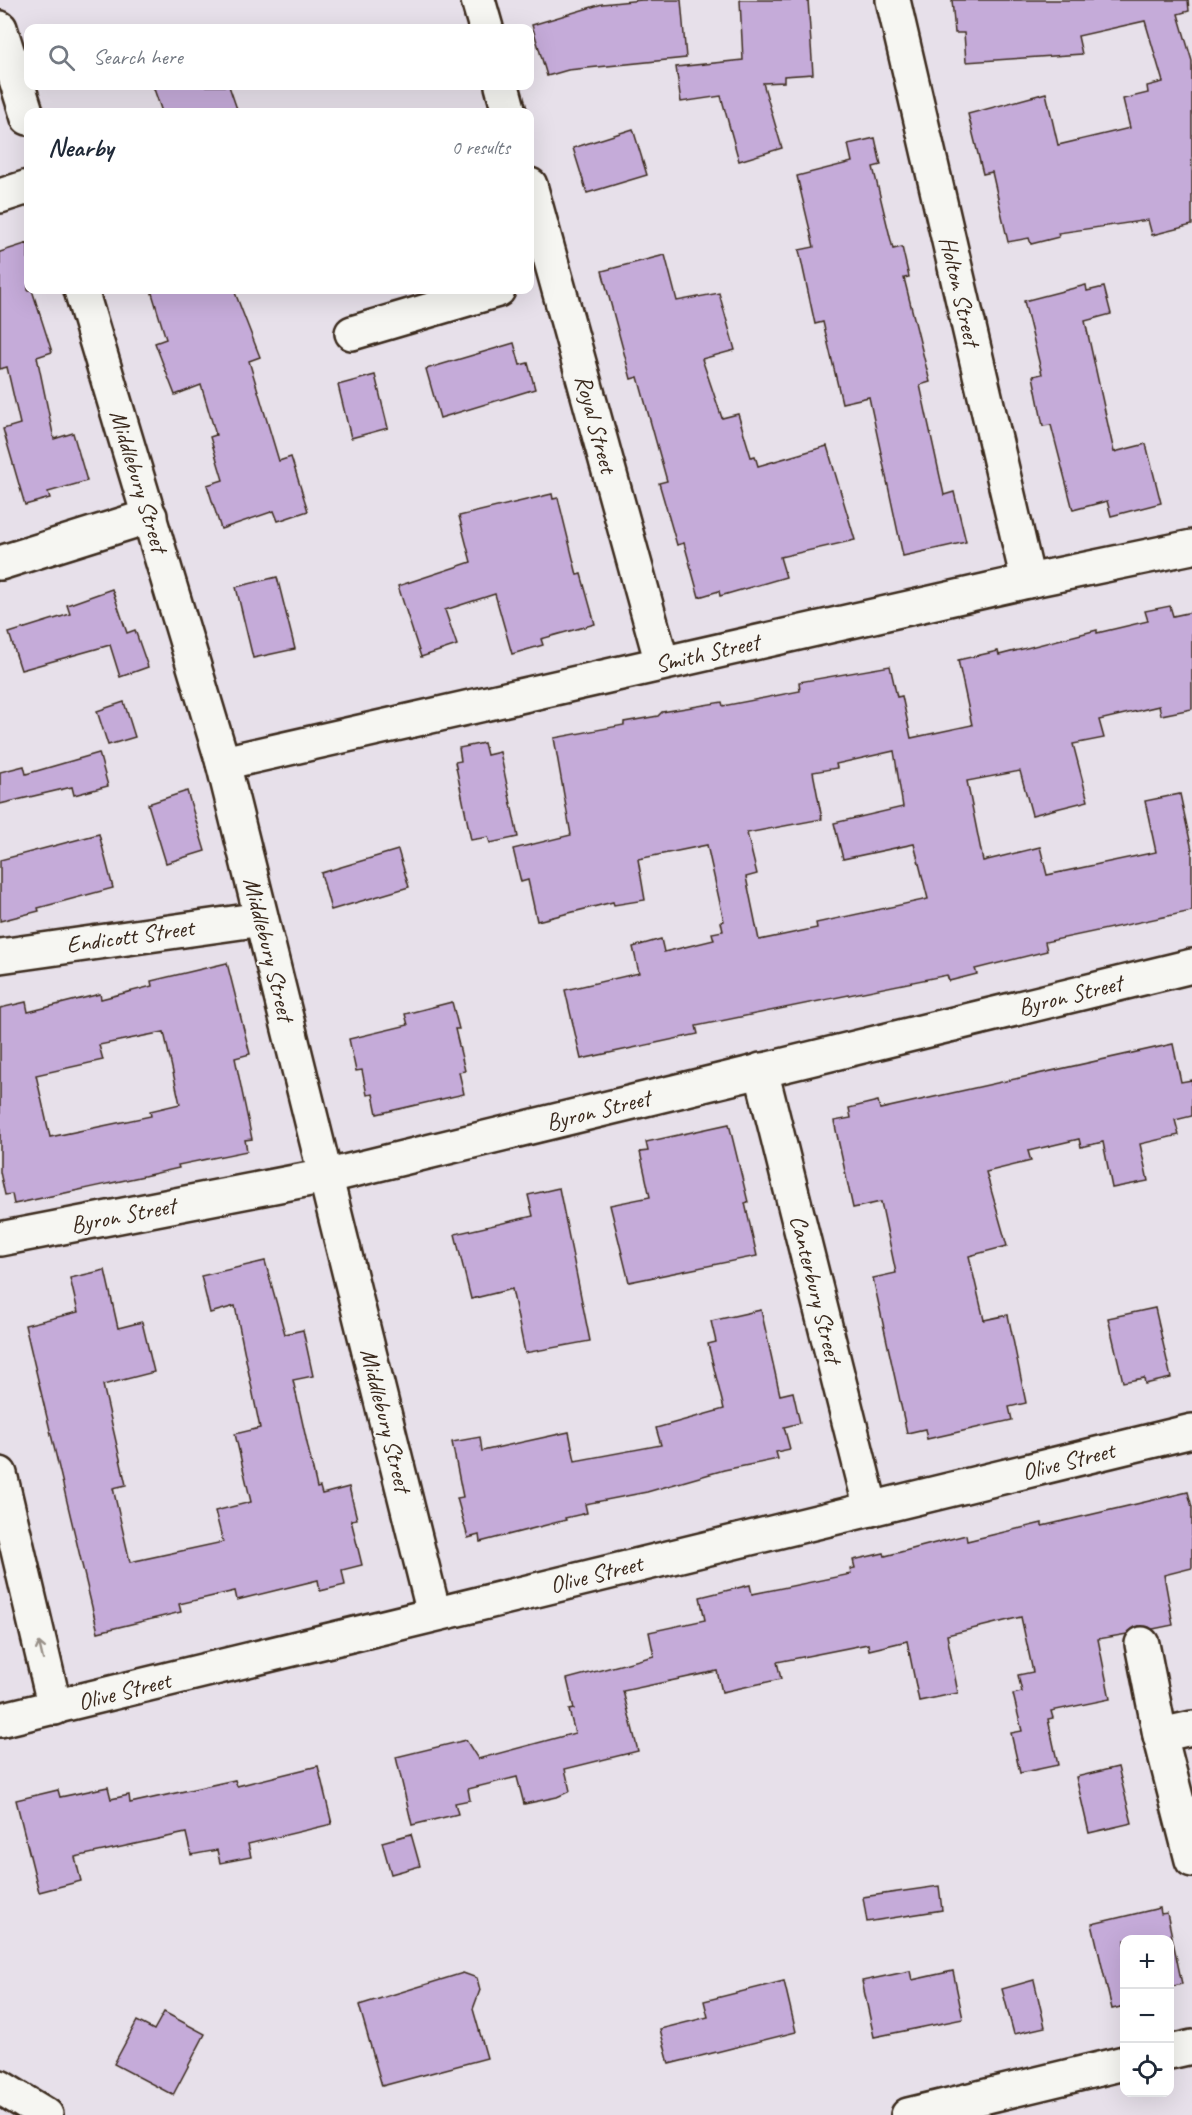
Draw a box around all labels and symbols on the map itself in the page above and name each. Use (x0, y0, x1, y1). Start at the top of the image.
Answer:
street label: Holton Street (933, 233, 988, 352)
street label: Royal Street (569, 372, 624, 478)
street label: Middlebury Street (103, 406, 176, 559)
street label: Smith Street (652, 626, 765, 680)
street label: Middlebury Street (237, 874, 302, 1027)
street label: Endicott Street (64, 912, 198, 960)
street label: Byron Street (1015, 967, 1128, 1022)
street label: Byron Street (543, 1082, 656, 1137)
street label: Byron Street (68, 1190, 181, 1240)
street label: Canterbury Street (783, 1212, 850, 1369)
street label: Middlebury Street (354, 1345, 419, 1498)
street label: Olive Street (1019, 1435, 1119, 1487)
street label: Olive Street (547, 1548, 647, 1600)
one-way arrow (35, 1642, 47, 1661)
street label: Olive Street (75, 1665, 175, 1717)

